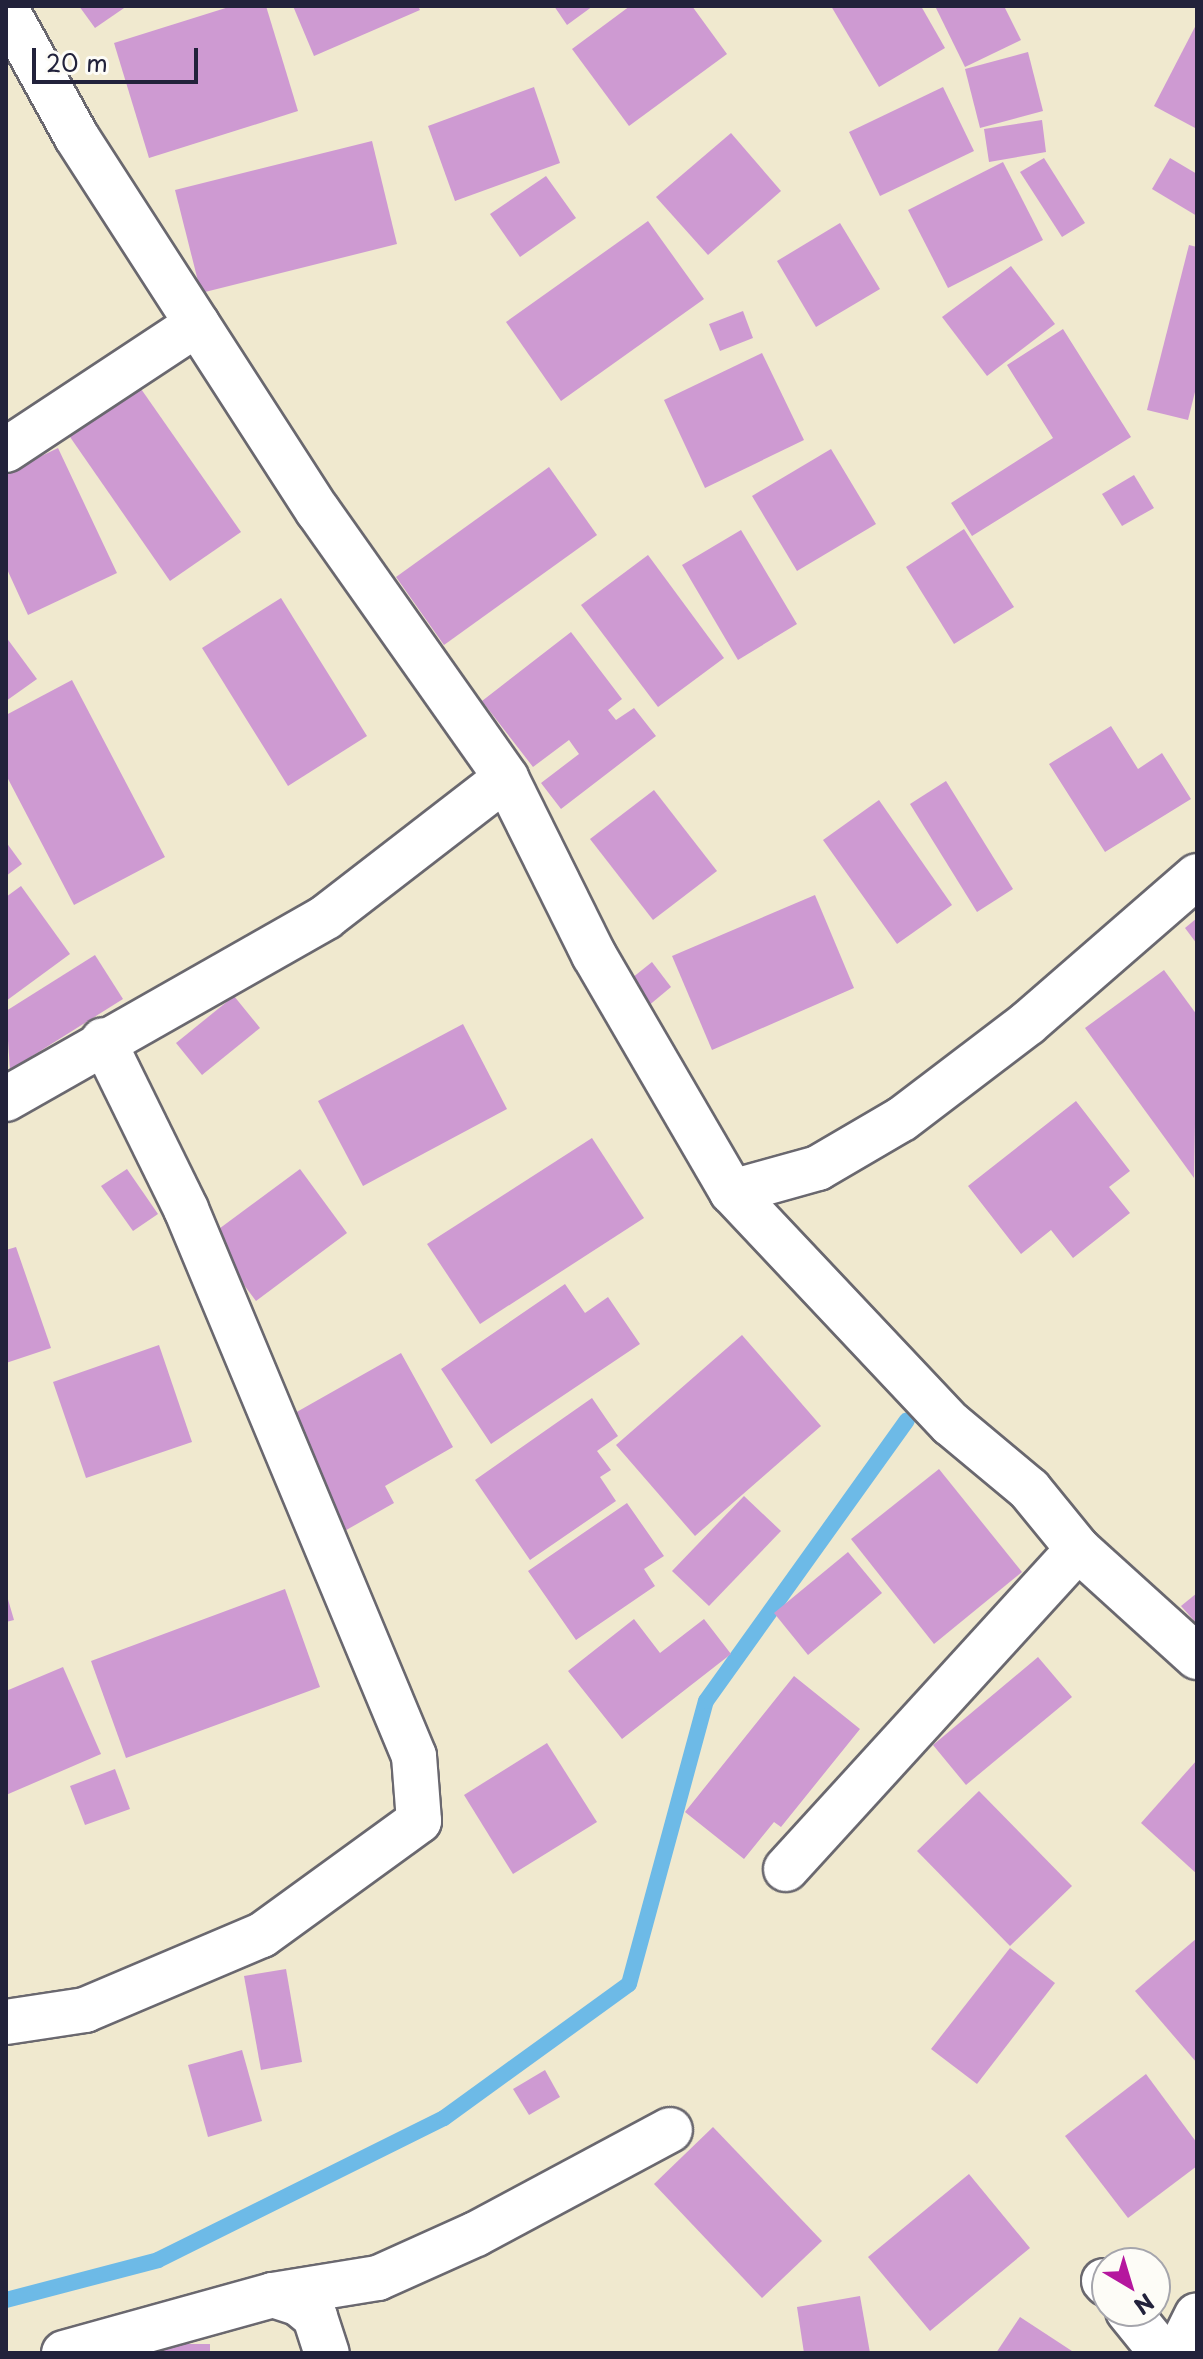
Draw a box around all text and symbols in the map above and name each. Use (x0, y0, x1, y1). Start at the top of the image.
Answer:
scale bar (36, 32, 202, 82)
text: 20 m (46, 44, 108, 80)
north arrow (1091, 2247, 1171, 2327)
text: N (1128, 2286, 1162, 2323)

